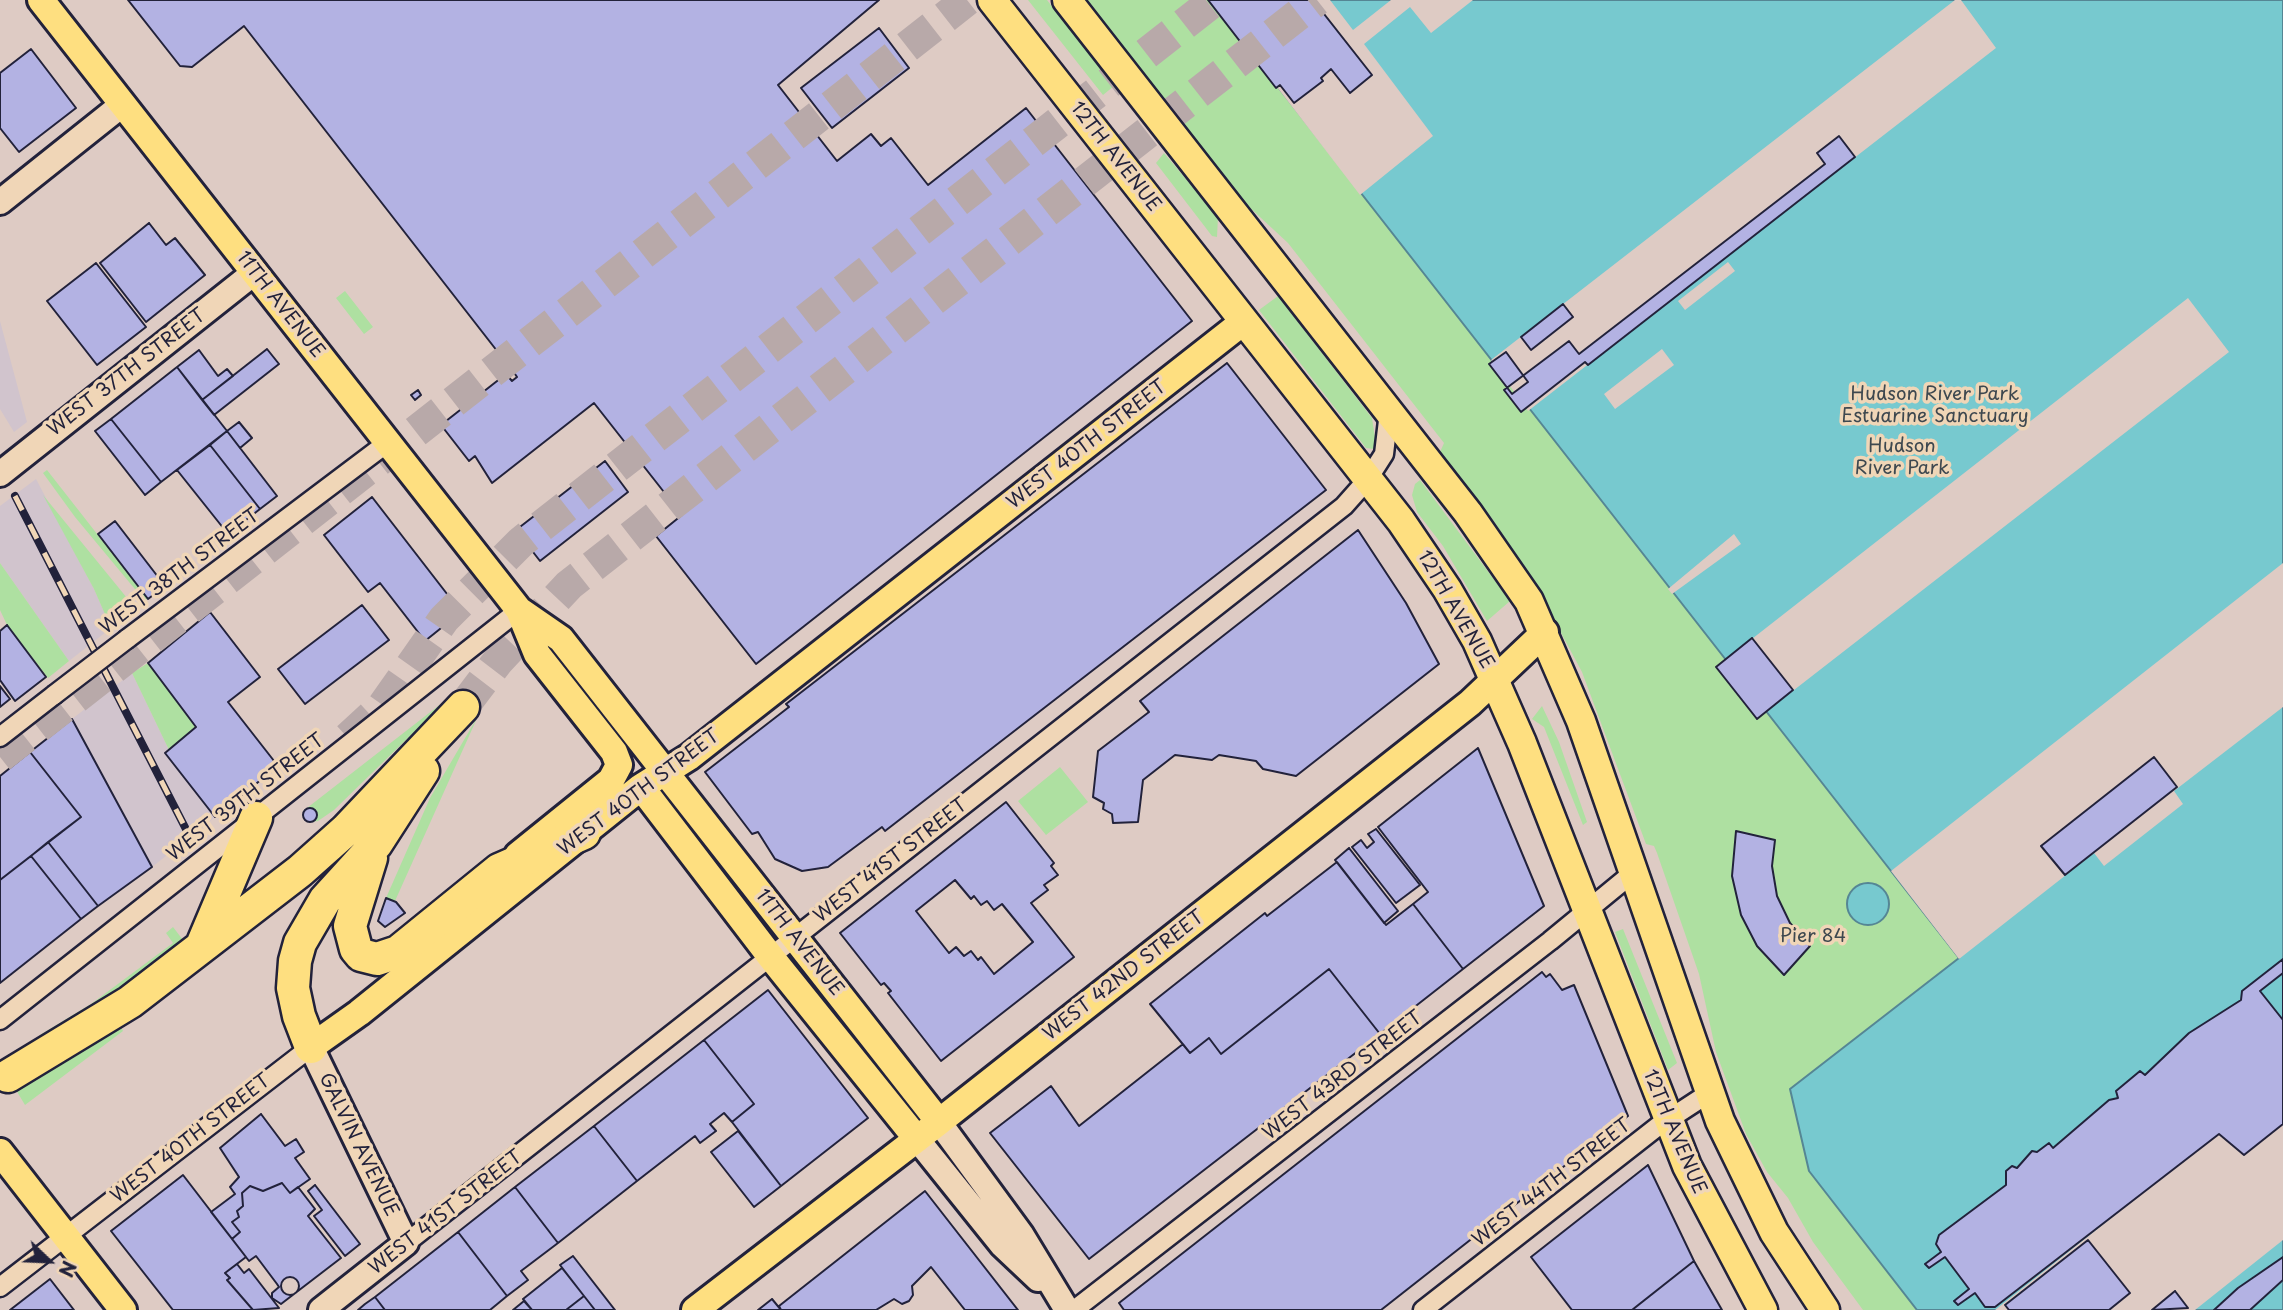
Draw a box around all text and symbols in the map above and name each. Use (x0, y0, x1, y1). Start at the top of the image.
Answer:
street label: 12TH AVENUE (1065, 98, 1165, 216)
street label: 11TH AVENUE (231, 247, 329, 363)
street label: WEST 37TH STREET (44, 304, 210, 442)
street label: WEST 40TH STREET (1003, 376, 1171, 514)
park label: Hudson River Park Estuarine Sanctuary (1841, 384, 2029, 428)
park label: Hudson River Park (1854, 436, 1950, 480)
street label: WEST 38TH STREET (96, 504, 264, 640)
street label: 12TH AVENUE (1412, 547, 1498, 673)
street label: WEST 40TH STREET (554, 725, 724, 861)
street label: WEST 39TH STREET (163, 729, 329, 867)
street label: WEST 41ST STREET (810, 794, 972, 928)
street label: 11TH AVENUE (750, 885, 848, 1001)
street label: WEST 42ND STREET (1039, 906, 1209, 1046)
park label: Pier 84 (1780, 926, 1846, 948)
street label: WEST 43RD STREET (1259, 1007, 1427, 1145)
street label: 12TH AVENUE (1638, 1066, 1710, 1198)
street label: WEST 40TH STREET (107, 1070, 275, 1208)
street label: GALVIN AVENUE (313, 1070, 403, 1220)
street label: WEST 44TH STREET (1468, 1114, 1636, 1252)
street label: WEST 41ST STREET (365, 1146, 527, 1280)
north arrow (14, 1226, 84, 1296)
text: N (53, 1257, 84, 1282)

